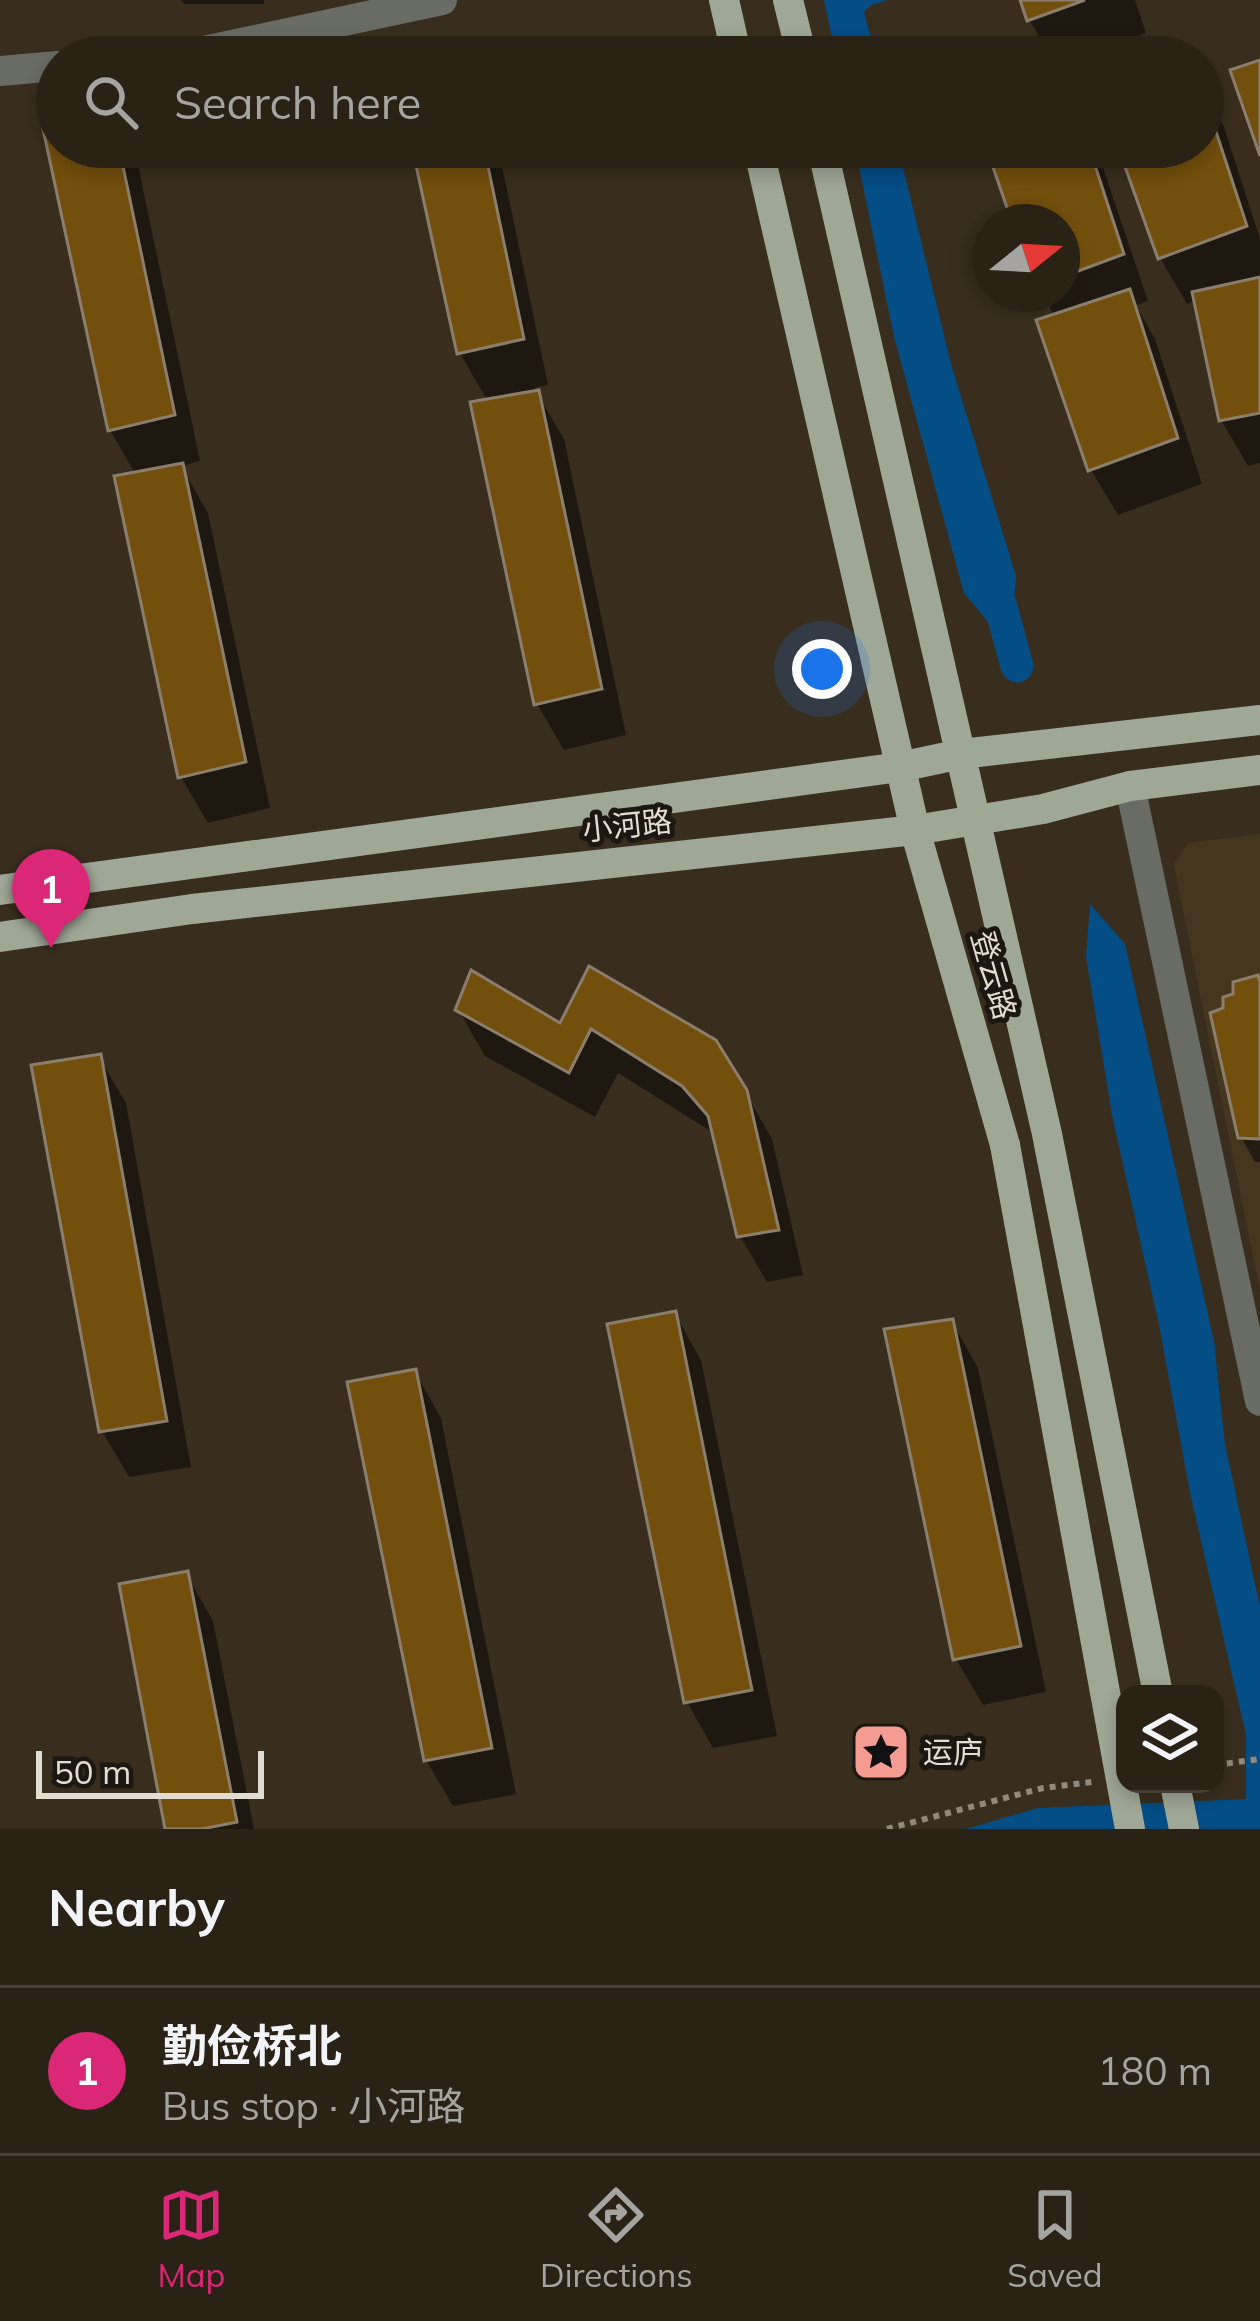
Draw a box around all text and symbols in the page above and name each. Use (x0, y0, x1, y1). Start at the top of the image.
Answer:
search box (36, 36, 1224, 168)
icon: search (78, 69, 144, 135)
text: Search here (174, 74, 421, 130)
north arrow (972, 204, 1080, 312)
your location (792, 639, 852, 699)
street label: 小河路 (580, 801, 674, 849)
pin: 1 (12, 849, 90, 948)
street label: 登云路 (963, 927, 1025, 1023)
map controls (1116, 1685, 1224, 1793)
button: layers (1116, 1685, 1224, 1793)
place icon: 运庐 (850, 1721, 912, 1783)
place label: 运庐 (923, 1733, 983, 1771)
scale bar (36, 1745, 264, 1798)
text: 50 m (54, 1751, 131, 1792)
text: Nearby (48, 1875, 225, 1939)
text: 勤俭桥北 (162, 2017, 342, 2073)
text: 1 (75, 2046, 99, 2095)
text: 180 m (1097, 2046, 1212, 2095)
text: Bus stop · 小河路 (162, 2081, 465, 2130)
tab: Map (157, 2182, 225, 2295)
tab: Directions (540, 2182, 693, 2295)
tab: Saved (1007, 2182, 1103, 2295)

